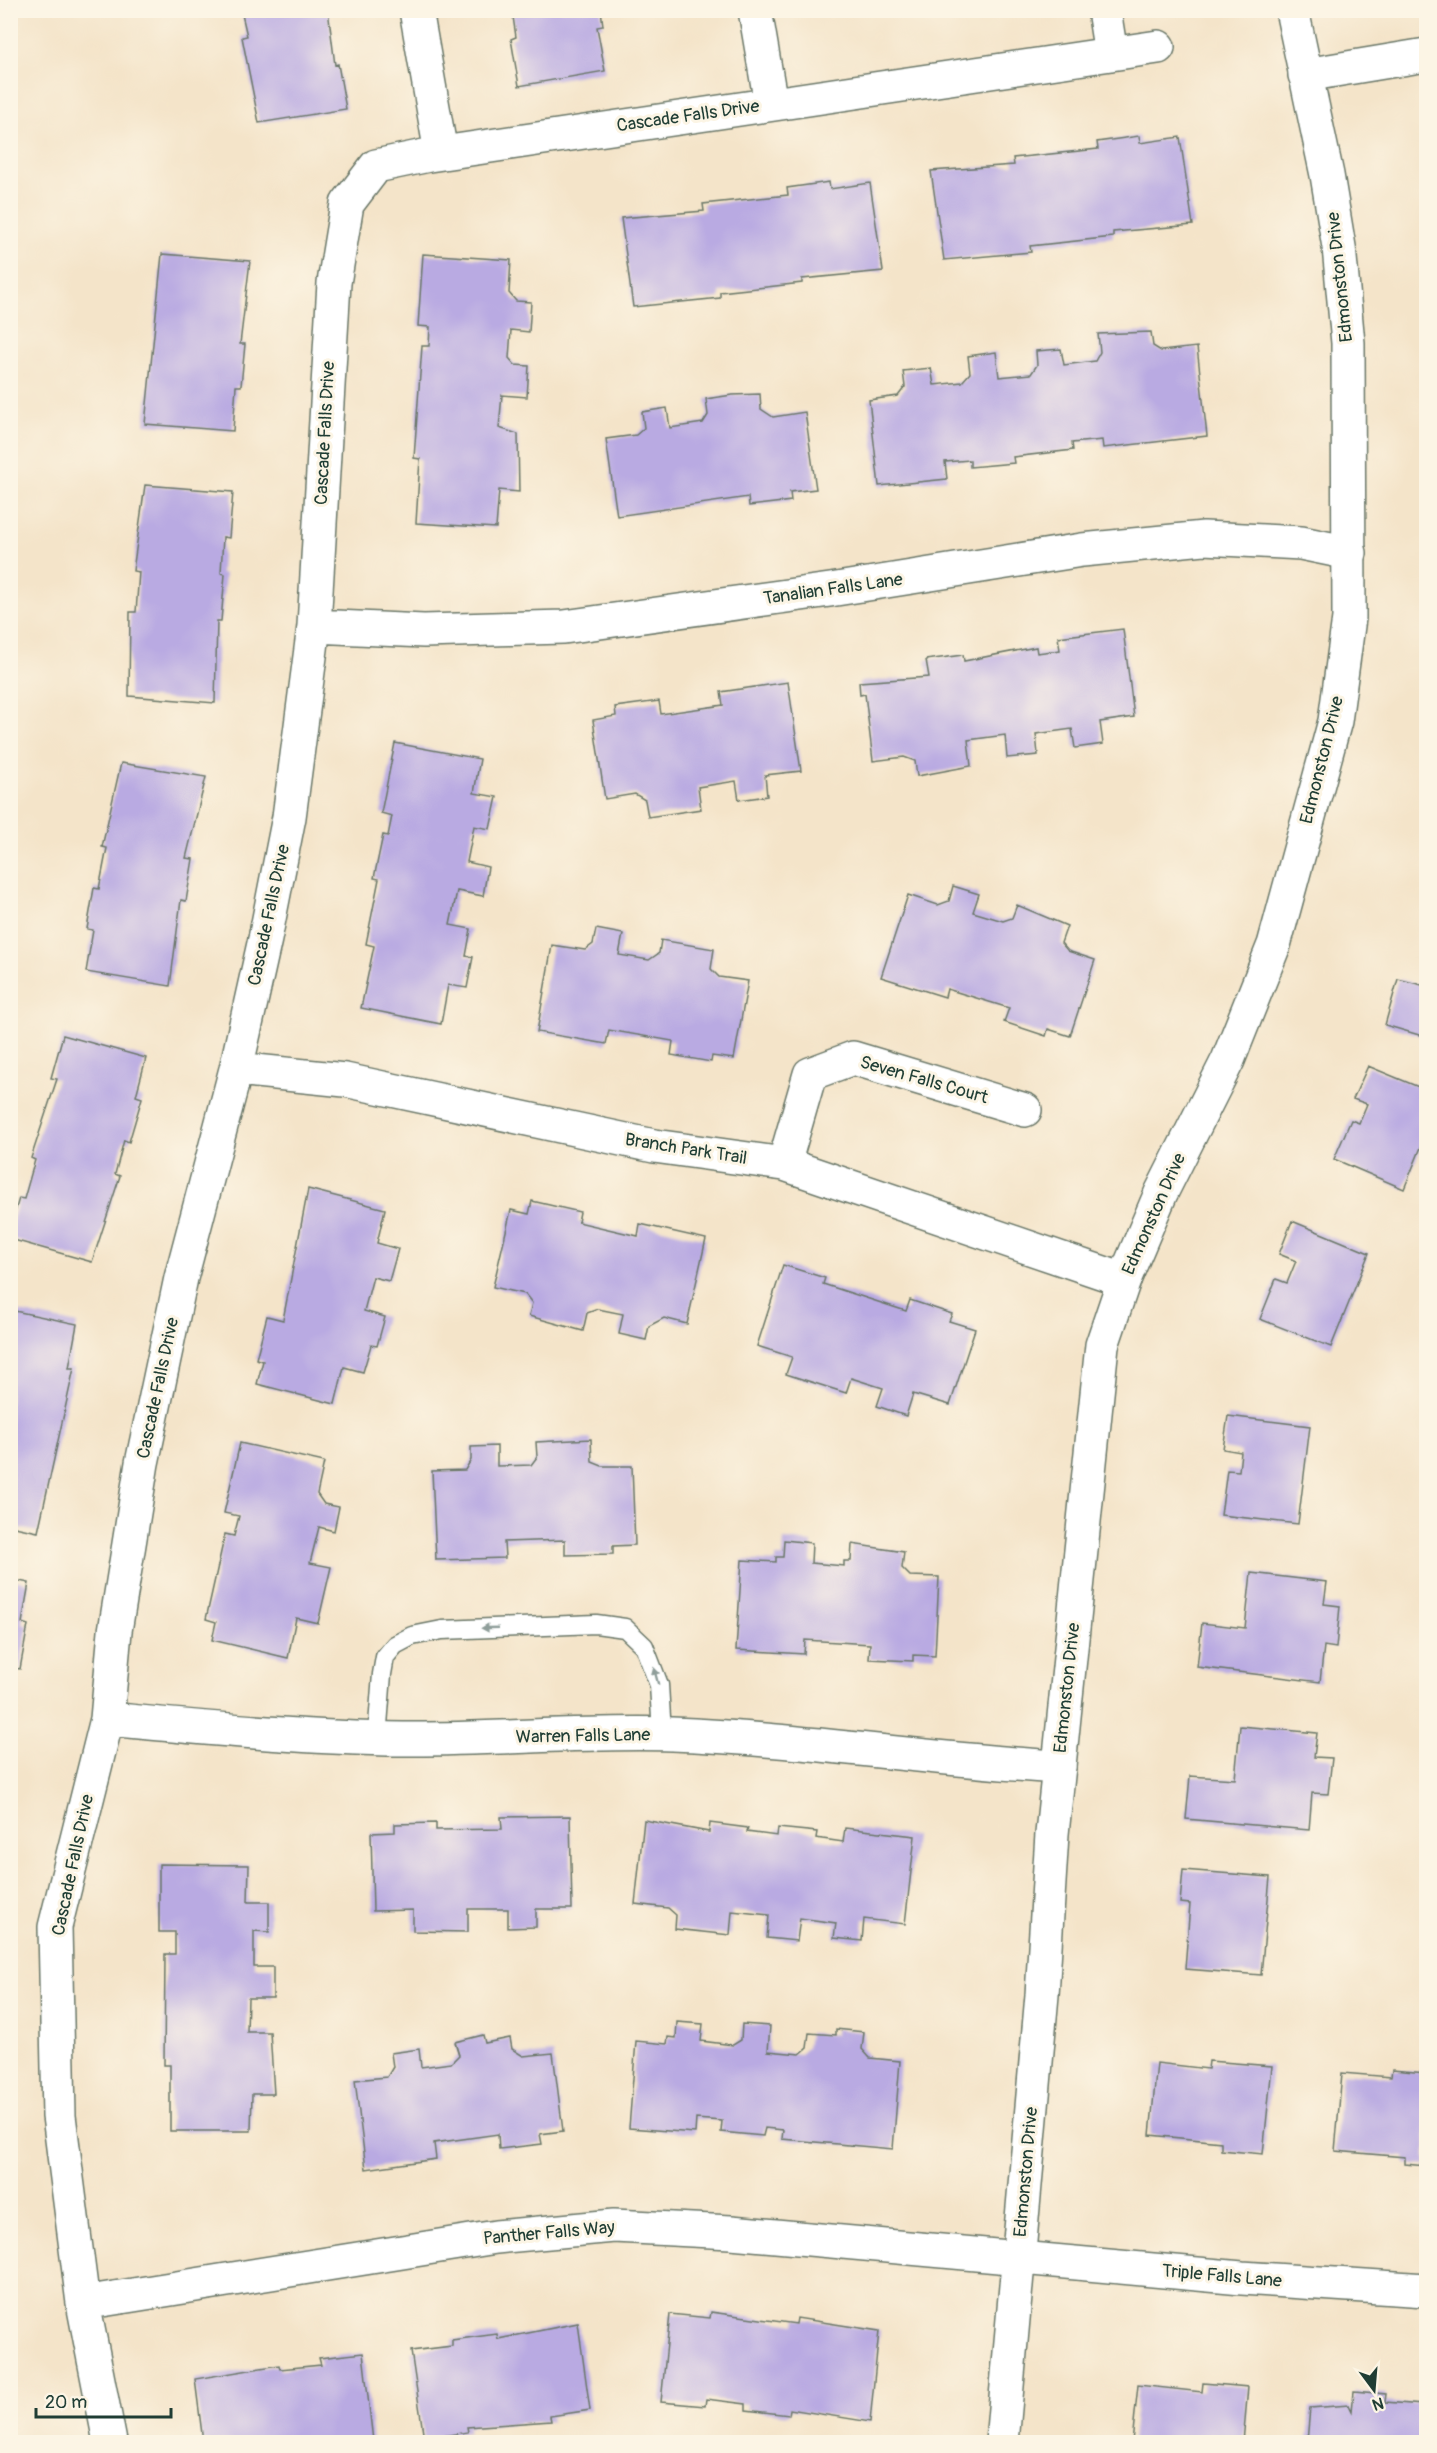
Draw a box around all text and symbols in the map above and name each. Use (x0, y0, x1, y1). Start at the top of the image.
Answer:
street label: Cascade Falls Drive (615, 95, 761, 137)
street label: Edmonston Drive (1322, 211, 1358, 343)
street label: Cascade Falls Drive (310, 360, 340, 505)
street label: Tanalian Falls Lane (762, 568, 904, 610)
street label: Edmonston Drive (1295, 694, 1349, 826)
street label: Cascade Falls Drive (243, 842, 295, 988)
street label: Seven Falls Court (857, 1051, 991, 1109)
street label: Branch Park Trail (623, 1128, 749, 1170)
street label: Edmonston Drive (1117, 1149, 1191, 1278)
street label: Cascade Falls Drive (132, 1315, 184, 1461)
street label: Edmonston Drive (1049, 1622, 1085, 1754)
one-way arrow (480, 1623, 499, 1633)
one-way arrow (651, 1667, 660, 1685)
street label: Warren Falls Lane (516, 1723, 651, 1749)
street label: Cascade Falls Drive (47, 1792, 99, 1938)
street label: Edmonston Drive (1009, 2106, 1043, 2238)
street label: Panther Falls Way (482, 2216, 616, 2250)
street label: Triple Falls Lane (1161, 2259, 1283, 2293)
north arrow (1344, 2360, 1404, 2420)
scale bar (36, 2381, 171, 2419)
text: 20 m (45, 2391, 87, 2414)
text: N (1370, 2392, 1386, 2415)

